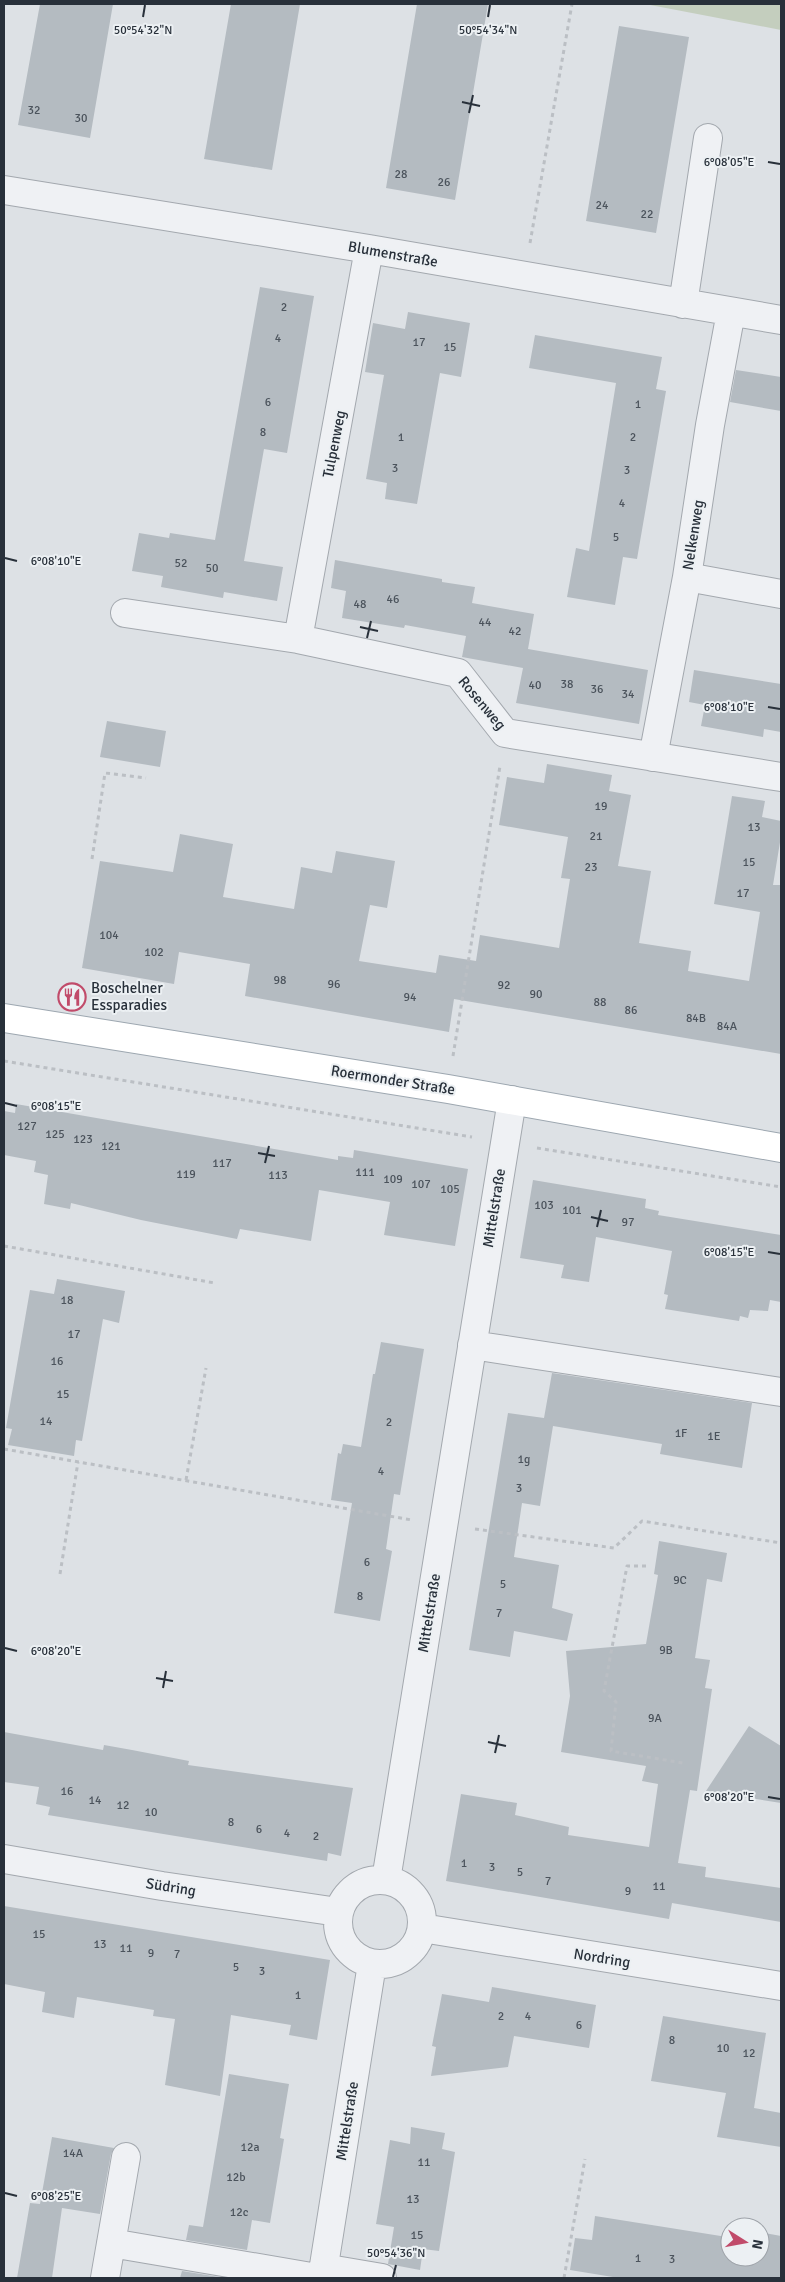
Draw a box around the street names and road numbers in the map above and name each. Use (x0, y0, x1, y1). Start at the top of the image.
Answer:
street label: Blumenstraße (347, 237, 439, 271)
street label: Tulpenweg (319, 409, 349, 479)
street label: Nelkenweg (679, 499, 707, 571)
street label: Rosenweg (454, 672, 510, 734)
street label: Roermonder Straße (330, 1061, 456, 1099)
street label: Mittelstraße (479, 1167, 509, 1249)
street label: Mittelstraße (414, 1572, 444, 1654)
street label: Südring (145, 1874, 197, 1900)
street label: Nordring (572, 1945, 632, 1971)
street label: Mittelstraße (332, 2080, 362, 2162)

